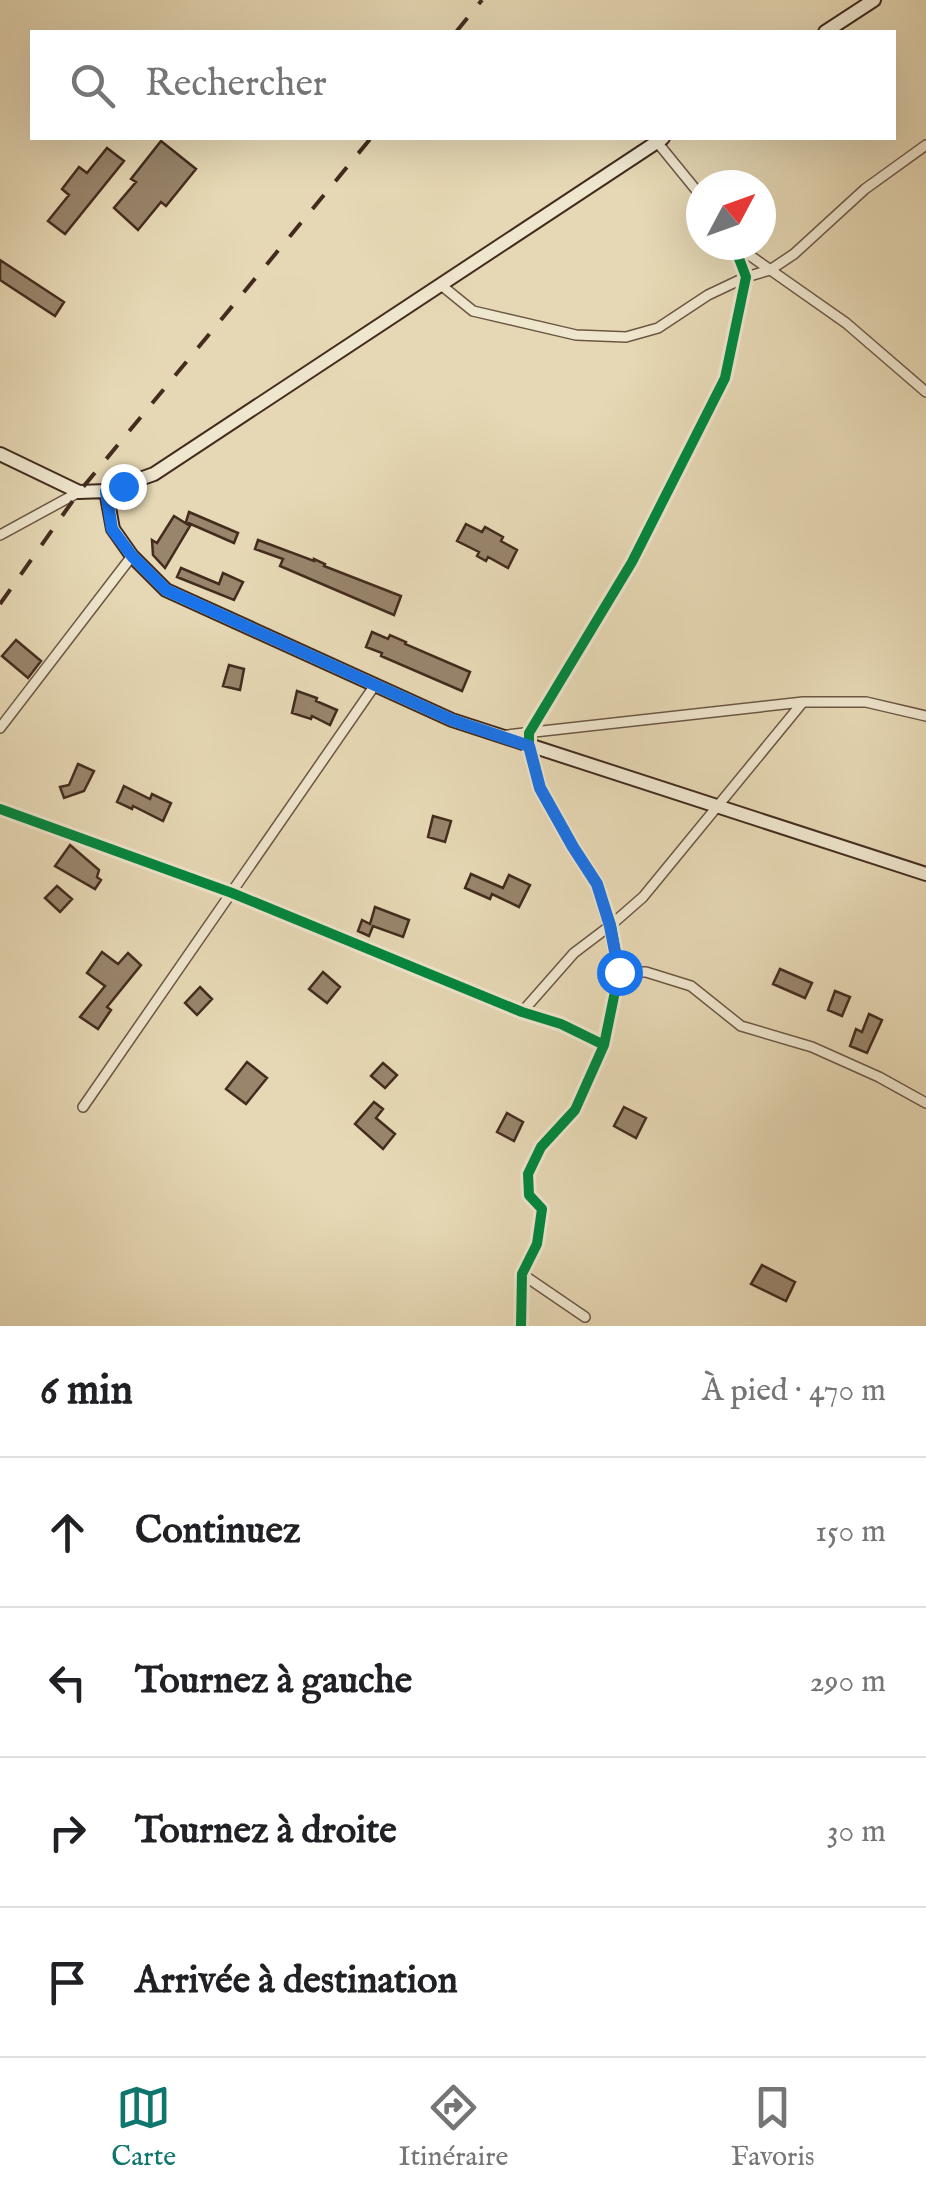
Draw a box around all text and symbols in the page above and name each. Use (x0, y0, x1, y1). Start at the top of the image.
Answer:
search box (30, 30, 896, 140)
icon: search (65, 58, 120, 113)
text: Rechercher (145, 61, 327, 109)
north arrow (686, 170, 776, 260)
route end (101, 464, 147, 510)
route start (597, 950, 643, 996)
text: 6 min (40, 1365, 133, 1418)
text: À pied · 470 m (702, 1371, 886, 1412)
icon: ahead (40, 1505, 95, 1560)
text: Continuez (135, 1508, 301, 1556)
text: 150 m (815, 1512, 886, 1553)
icon: left (40, 1655, 95, 1710)
text: Tournez à gauche (135, 1658, 412, 1706)
text: 290 m (810, 1662, 886, 1703)
icon: right (40, 1805, 95, 1860)
text: Tournez à droite (135, 1808, 397, 1856)
text: 30 m (827, 1812, 886, 1853)
icon: arrive (40, 1955, 95, 2010)
text: Arrivée à destination (135, 1958, 458, 2006)
tab: Carte (111, 2080, 176, 2175)
tab: Itinéraire (399, 2080, 508, 2175)
tab: Favoris (731, 2080, 815, 2175)

